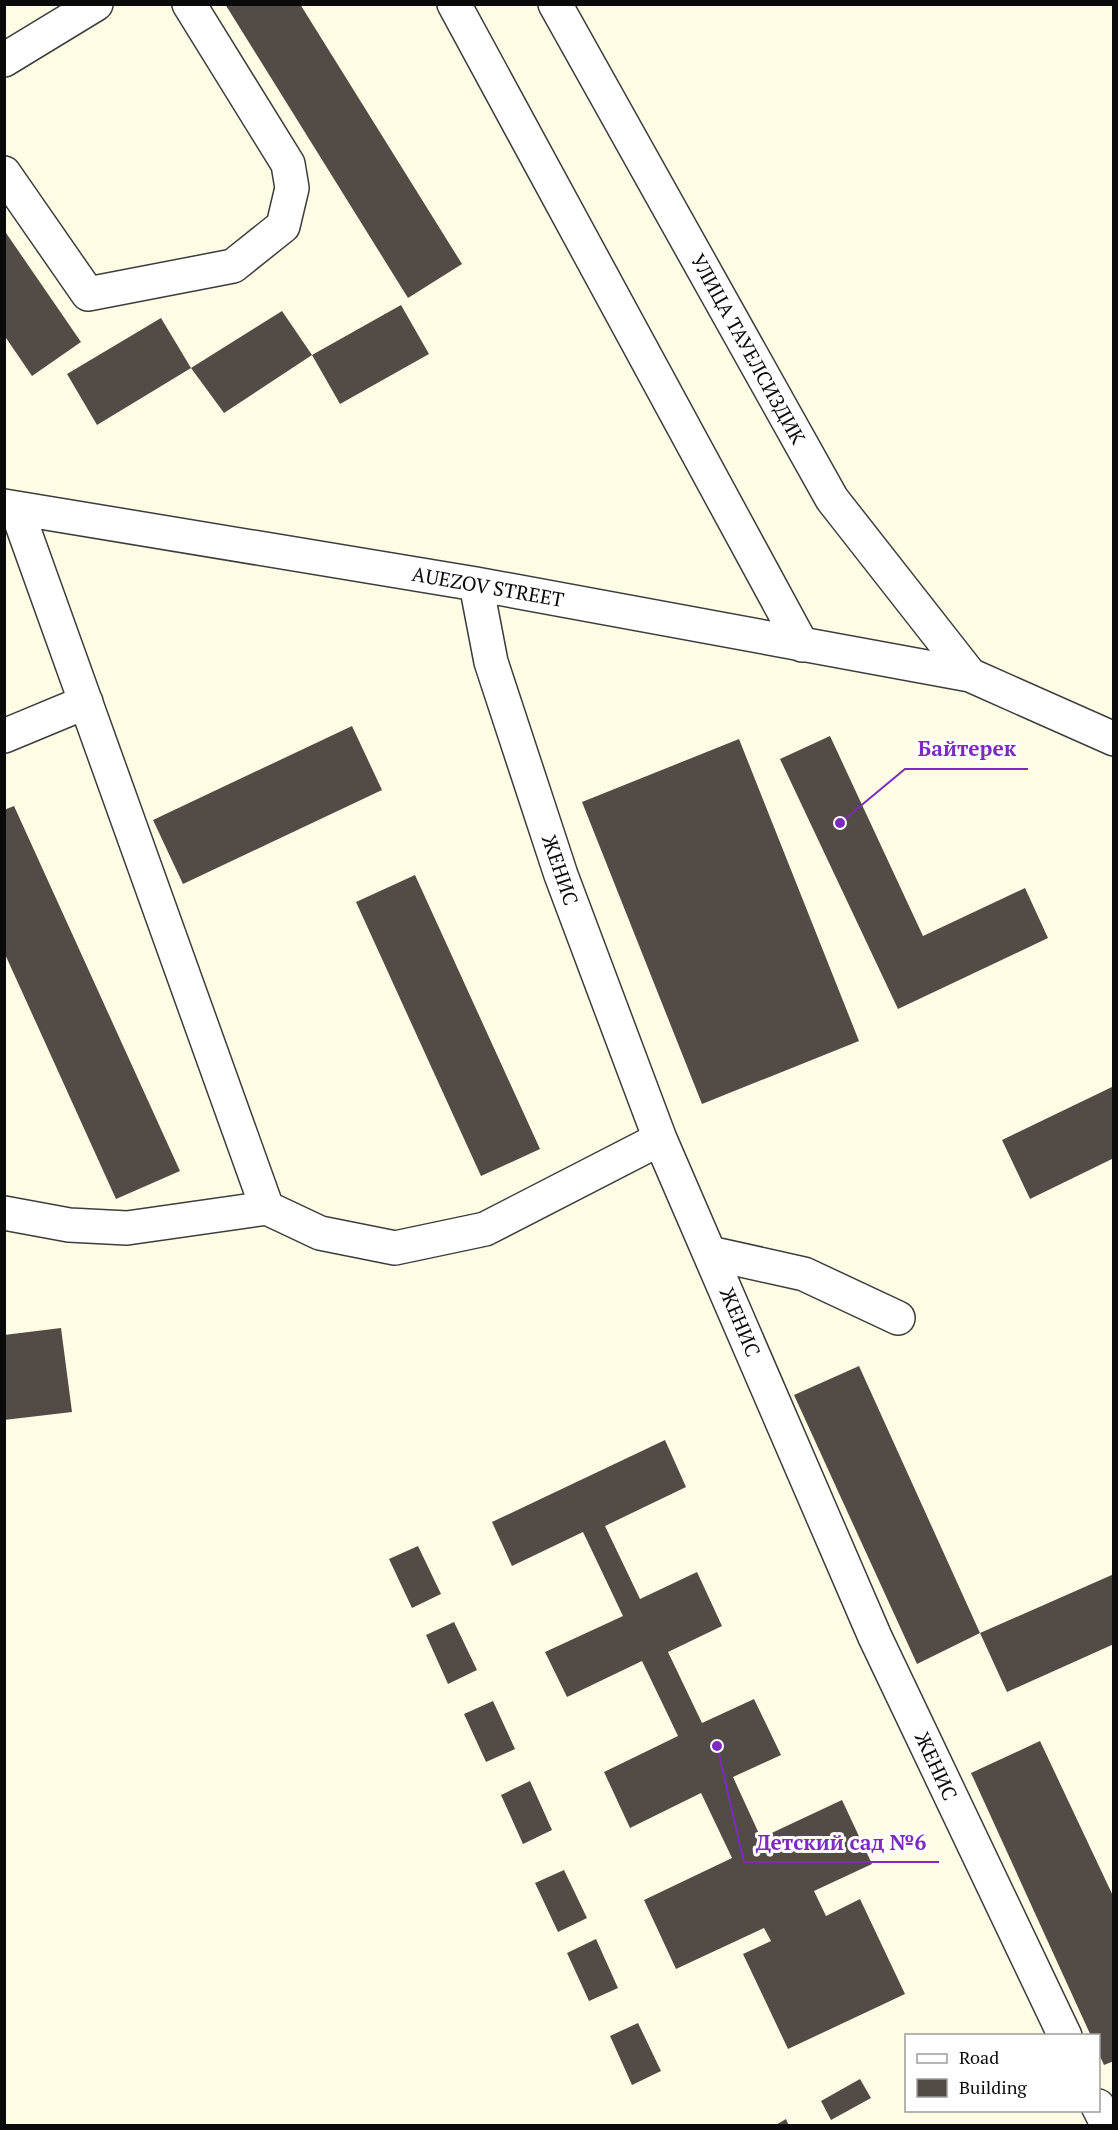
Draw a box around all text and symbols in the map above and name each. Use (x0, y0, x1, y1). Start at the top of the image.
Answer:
street label: УЛИЦА ТАУЕЛСИЗДИК (685, 249, 812, 449)
street label: AUEZOV STREET (410, 560, 566, 613)
callout: Байтерек (905, 730, 1028, 769)
text: Байтерек (918, 734, 1017, 762)
street label: ЖЕНИС (536, 831, 585, 909)
street label: ЖЕНИС (714, 1283, 767, 1361)
street label: ЖЕНИС (909, 1727, 964, 1804)
callout: Детский сад №6 (744, 1823, 939, 1862)
text: Детский сад №6 (756, 1828, 926, 1856)
legend (905, 2034, 1100, 2112)
text: Road (959, 2045, 999, 2069)
text: Building (959, 2075, 1027, 2099)

